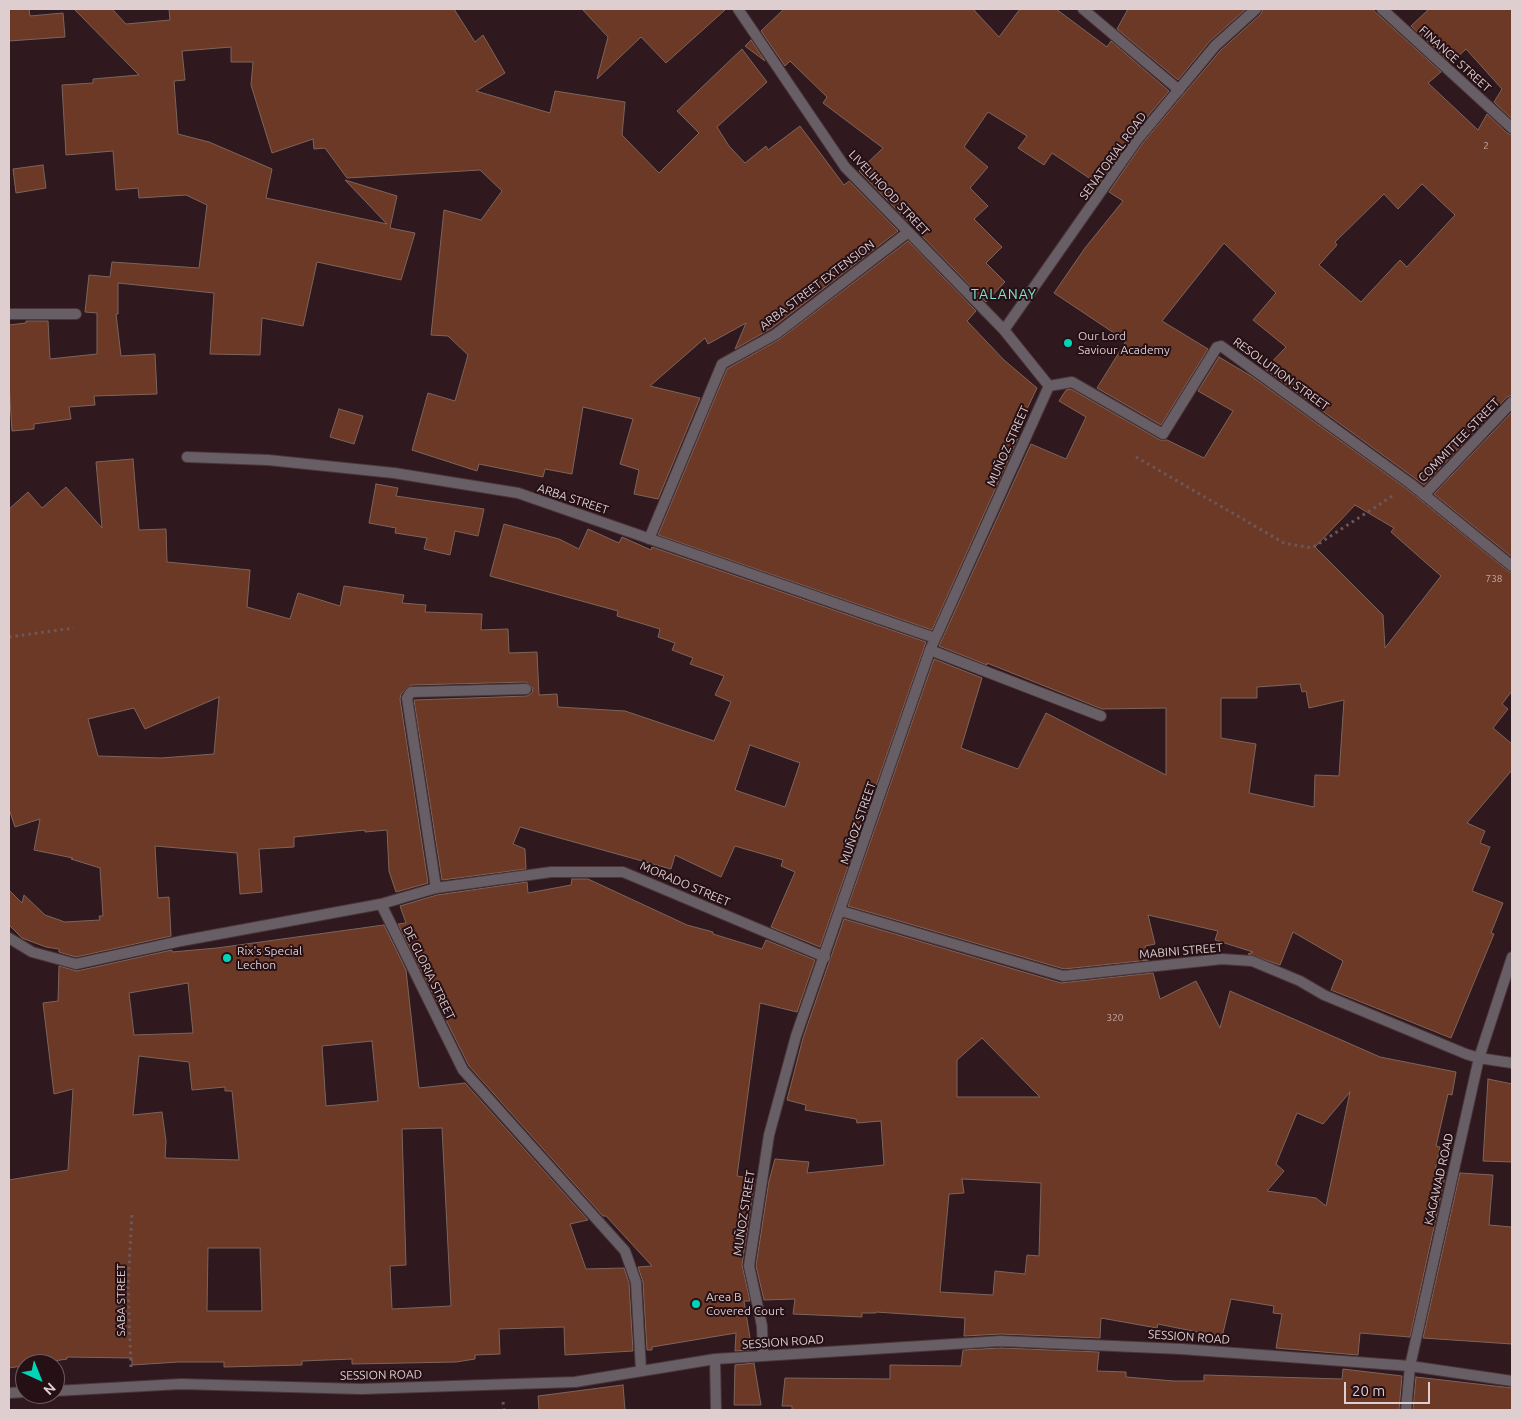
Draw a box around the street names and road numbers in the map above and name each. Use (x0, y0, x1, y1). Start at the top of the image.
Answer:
street label: FINANCE STREET (1416, 23, 1494, 95)
street label: SENATORIAL ROAD (1076, 109, 1150, 203)
street label: LIVELIHOOD STREET (846, 147, 932, 239)
street label: ARBA STREET EXTENSION (757, 237, 877, 333)
street label: RESOLUTION STREET (1230, 334, 1332, 414)
street label: COMMITTEE STREET (1415, 395, 1503, 485)
street label: MUÑOZ STREET (984, 404, 1032, 488)
street label: ARBA STREET (536, 481, 610, 517)
street label: MUÑOZ STREET (837, 780, 879, 866)
street label: MORADO STREET (638, 859, 732, 909)
street label: DE GLORIA STREET (400, 924, 458, 1022)
street label: MABINI STREET (1139, 940, 1223, 962)
street label: KAGAWAD ROAD (1421, 1132, 1457, 1226)
street label: MUÑOZ STREET (730, 1169, 758, 1257)
street label: SABA STREET (114, 1264, 128, 1336)
street label: SESSION ROAD (1147, 1327, 1231, 1347)
street label: SESSION ROAD (741, 1332, 825, 1352)
street label: SESSION ROAD (340, 1367, 422, 1383)

